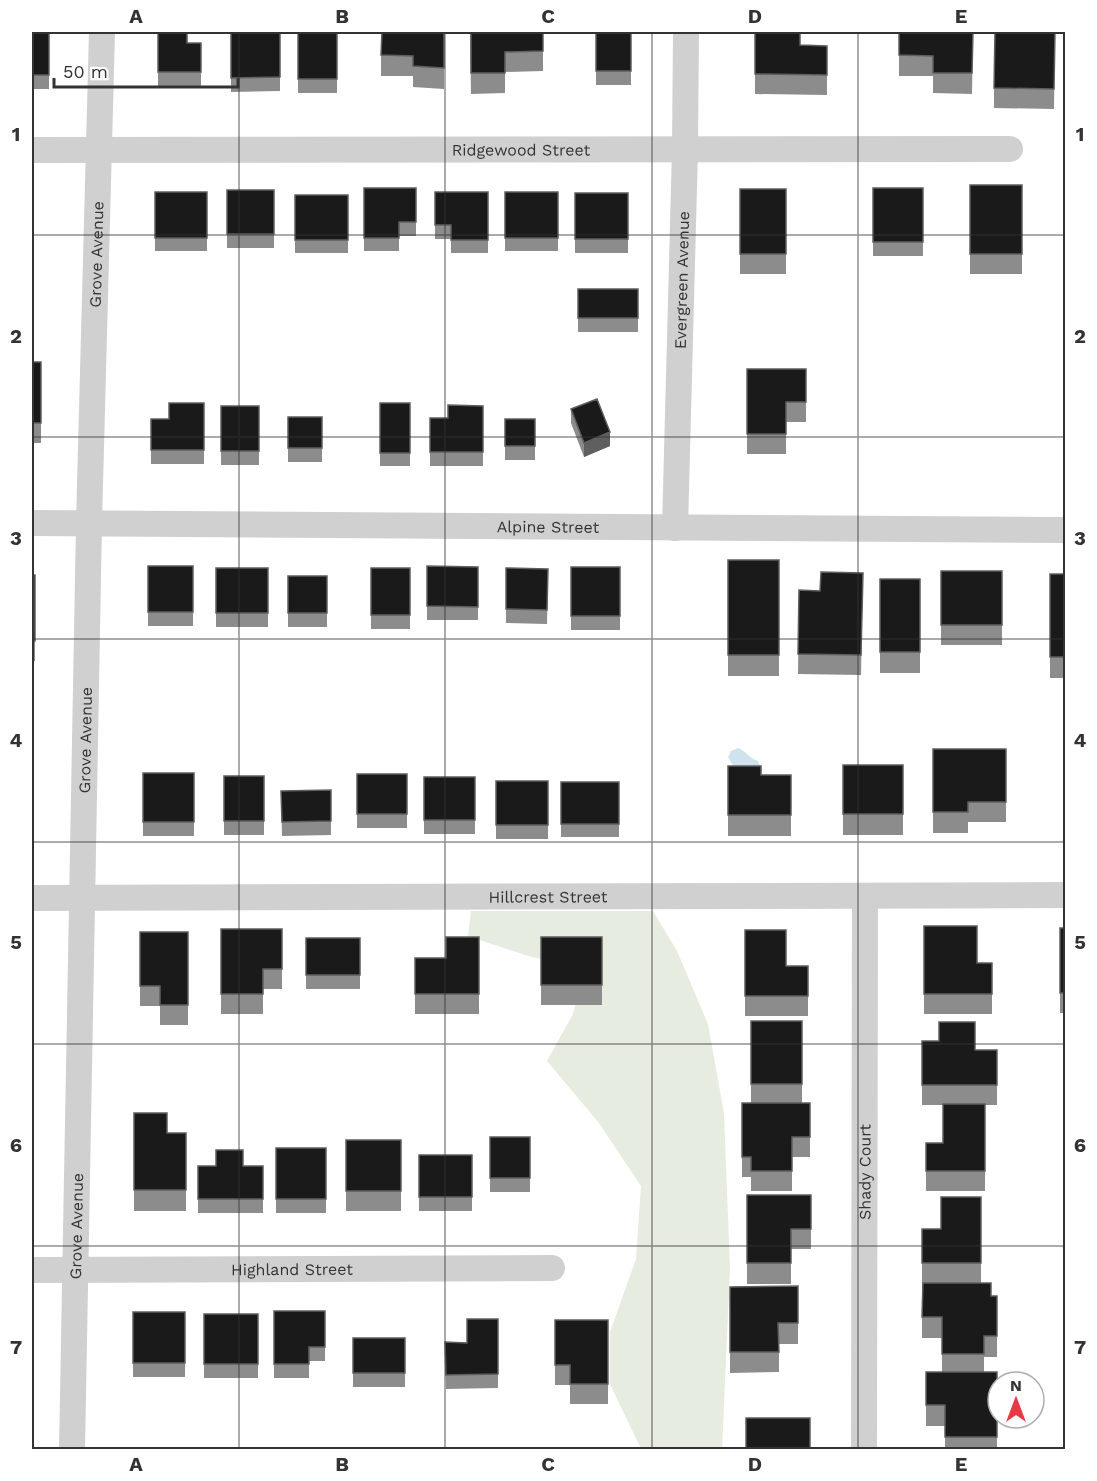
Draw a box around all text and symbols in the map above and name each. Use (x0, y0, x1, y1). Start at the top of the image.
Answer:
text: A (129, 4, 143, 28)
text: B (335, 4, 349, 28)
text: C (541, 4, 555, 28)
text: D (748, 4, 762, 28)
text: E (955, 4, 967, 28)
scale bar (54, 51, 238, 89)
text: 50 m (63, 61, 108, 82)
text: 1 (12, 122, 20, 146)
text: 1 (1076, 122, 1084, 146)
street label: Ridgewood Street (452, 140, 591, 160)
street label: Grove Avenue (86, 201, 108, 308)
street label: Evergreen Avenue (671, 211, 693, 349)
text: 2 (10, 324, 22, 348)
text: 2 (1074, 324, 1086, 348)
street label: Alpine Street (497, 517, 600, 537)
text: 3 (10, 526, 22, 550)
text: 3 (1074, 526, 1086, 550)
street label: Grove Avenue (75, 687, 96, 794)
text: 4 (10, 728, 23, 752)
text: 4 (1074, 728, 1087, 752)
street label: Hillcrest Street (488, 887, 608, 907)
text: 5 (10, 930, 22, 954)
text: 5 (1074, 930, 1086, 954)
street label: Shady Court (855, 1124, 875, 1220)
text: 6 (10, 1133, 22, 1157)
text: 6 (1074, 1133, 1086, 1157)
street label: Grove Avenue (66, 1173, 87, 1279)
street label: Highland Street (231, 1260, 353, 1279)
text: 7 (10, 1335, 22, 1359)
text: 7 (1074, 1335, 1086, 1359)
north arrow (986, 1370, 1046, 1430)
text: N (1010, 1376, 1022, 1395)
text: A (129, 1452, 143, 1476)
text: B (335, 1452, 349, 1476)
text: C (541, 1452, 555, 1476)
text: D (748, 1452, 762, 1476)
text: E (955, 1452, 967, 1476)

